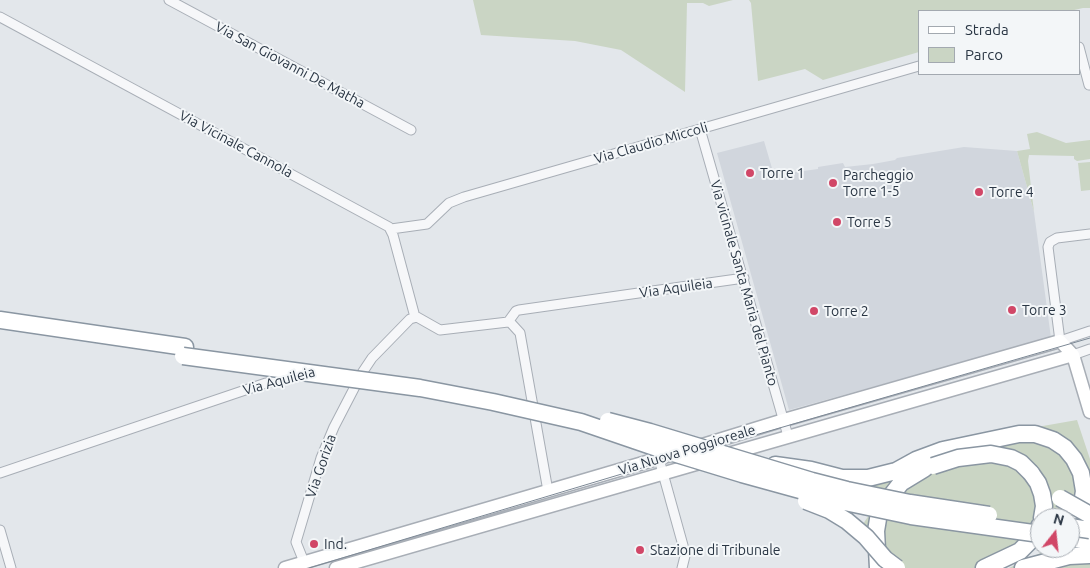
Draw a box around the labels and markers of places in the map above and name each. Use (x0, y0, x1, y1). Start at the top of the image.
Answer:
place label: Torre 1 (760, 165, 805, 181)
marker: Torre 1 (744, 167, 756, 179)
place label: Parcheggio Torre 1-5 (843, 167, 914, 200)
marker: Parcheggio Torre 1-5 (827, 177, 839, 189)
place label: Torre 4 (989, 184, 1034, 200)
marker: Torre 4 (973, 186, 985, 198)
place label: Torre 5 (847, 214, 892, 230)
marker: Torre 5 (831, 216, 843, 228)
place label: Torre 3 (1022, 302, 1067, 318)
place label: Torre 2 (824, 303, 869, 319)
marker: Torre 3 (1006, 304, 1018, 316)
marker: Torre 2 (808, 305, 820, 317)
place label: Ind. (324, 536, 347, 552)
marker: Ind. (308, 538, 320, 550)
place label: Stazione di Tribunale (650, 542, 781, 558)
marker: Stazione di Tribunale (634, 544, 646, 556)

